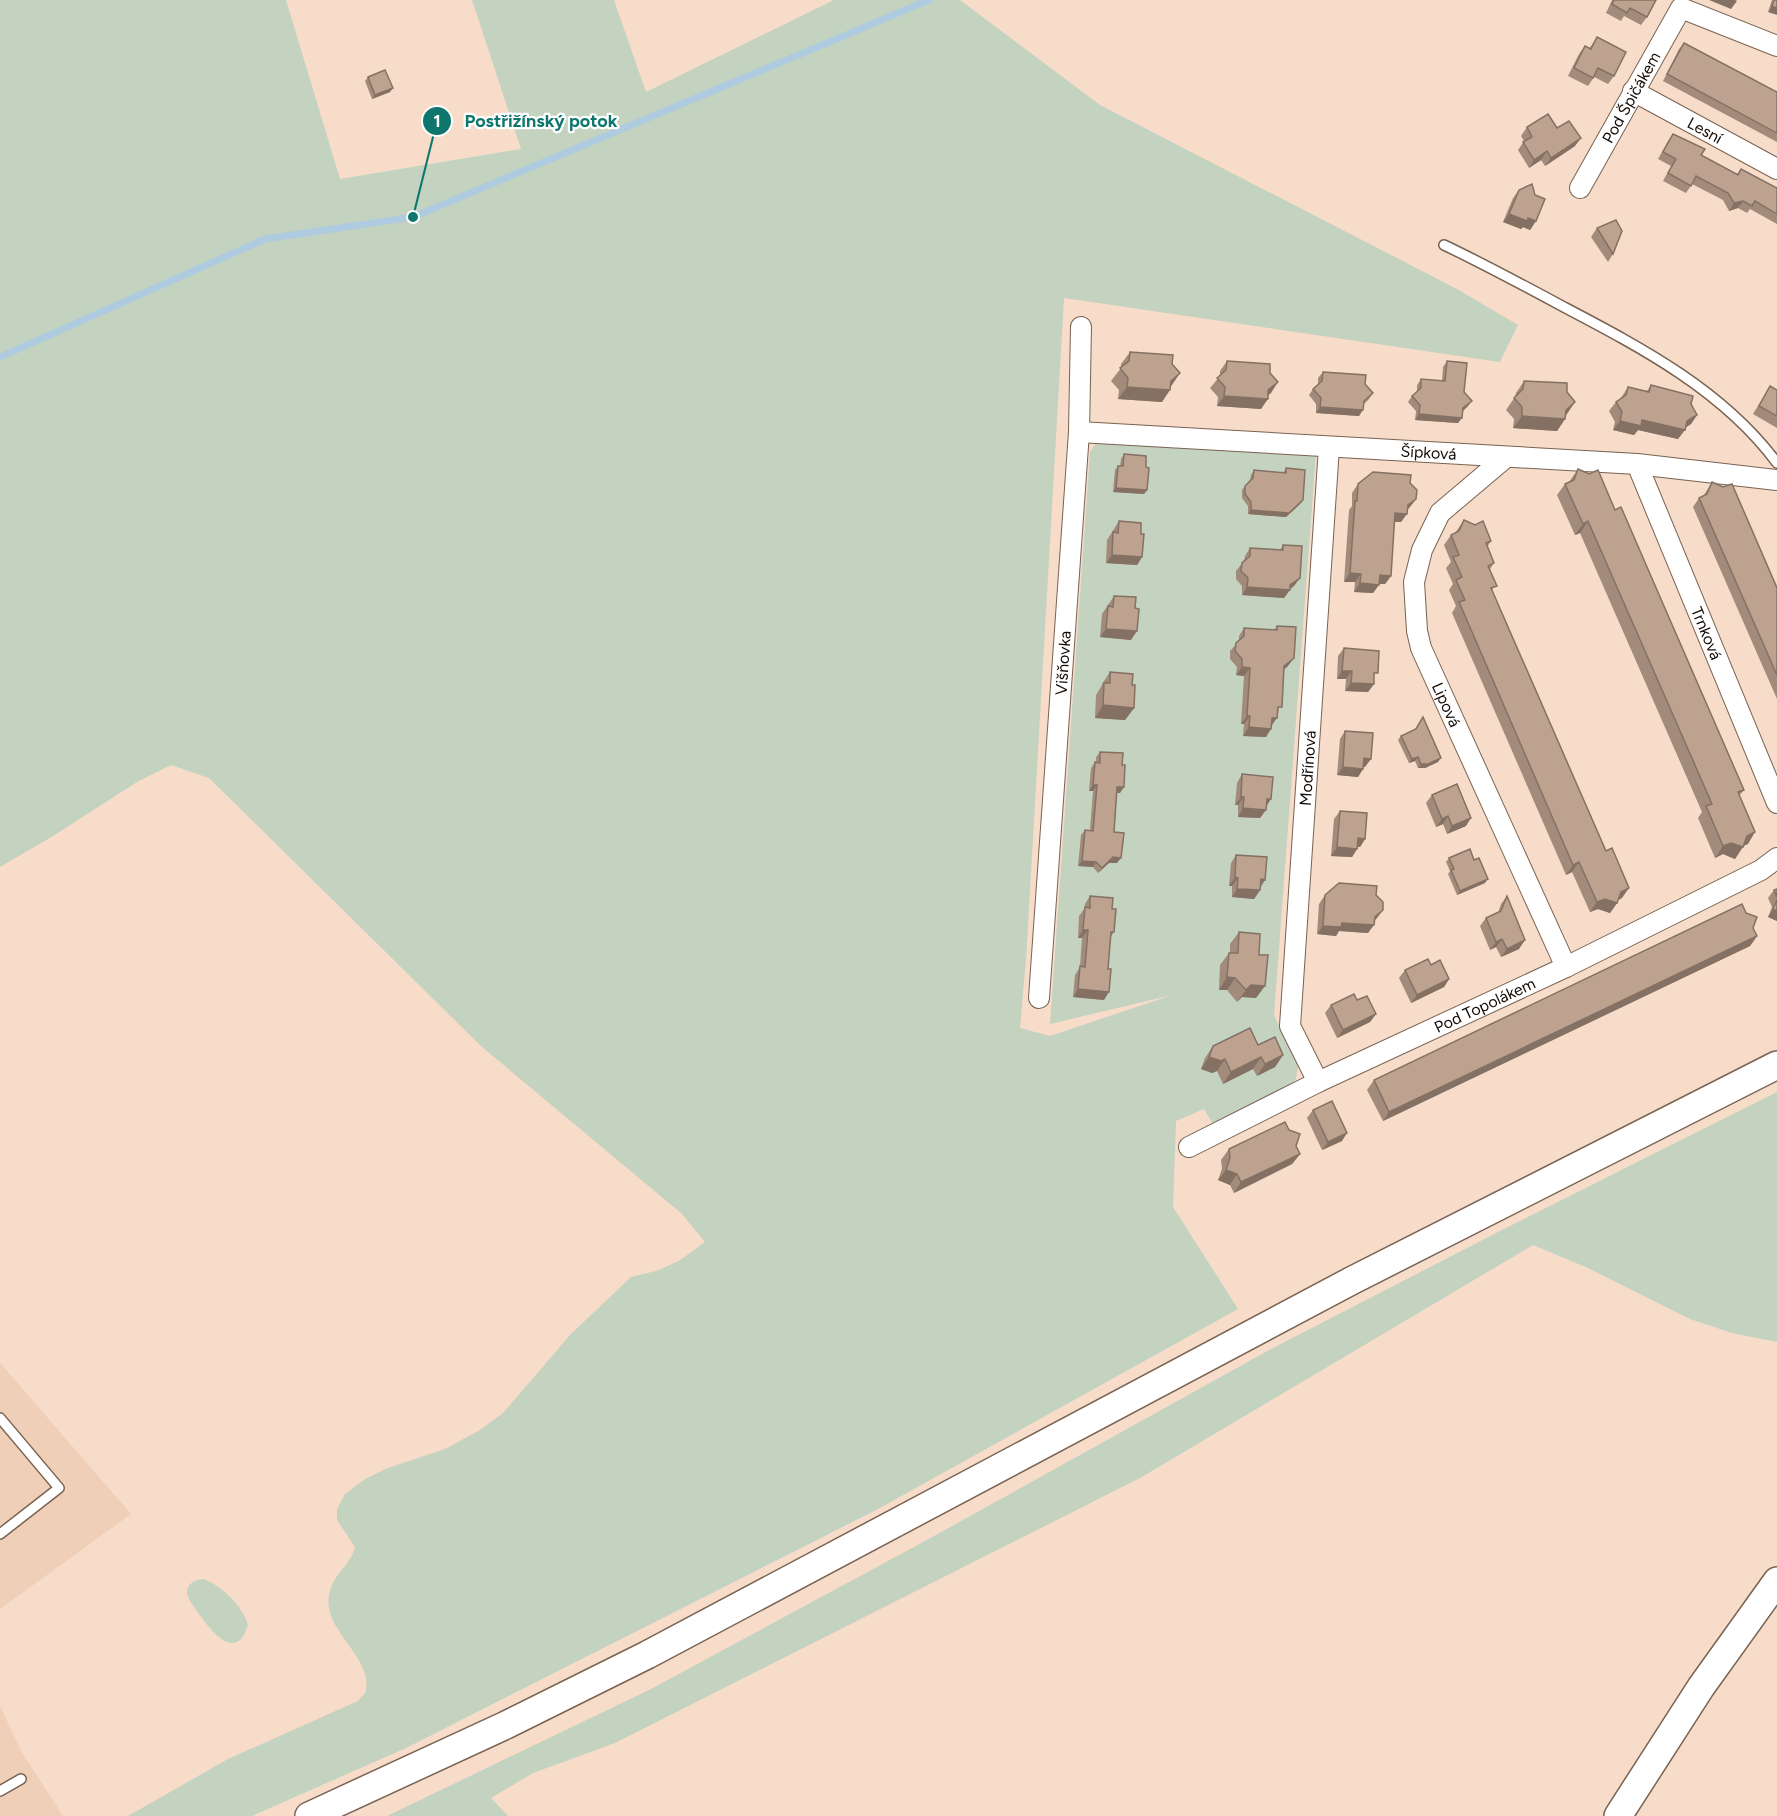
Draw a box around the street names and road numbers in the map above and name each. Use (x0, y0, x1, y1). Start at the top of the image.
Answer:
street label: Pod Špičákem (1598, 49, 1664, 146)
street label: Lesní (1684, 113, 1727, 148)
street label: Šípková (1400, 441, 1457, 464)
street label: Trnková (1687, 604, 1726, 663)
street label: Višňovka (1051, 630, 1075, 696)
street label: Lipová (1428, 680, 1465, 730)
street label: Modřínová (1296, 730, 1320, 807)
street label: Pod Topolákem (1431, 974, 1538, 1037)

